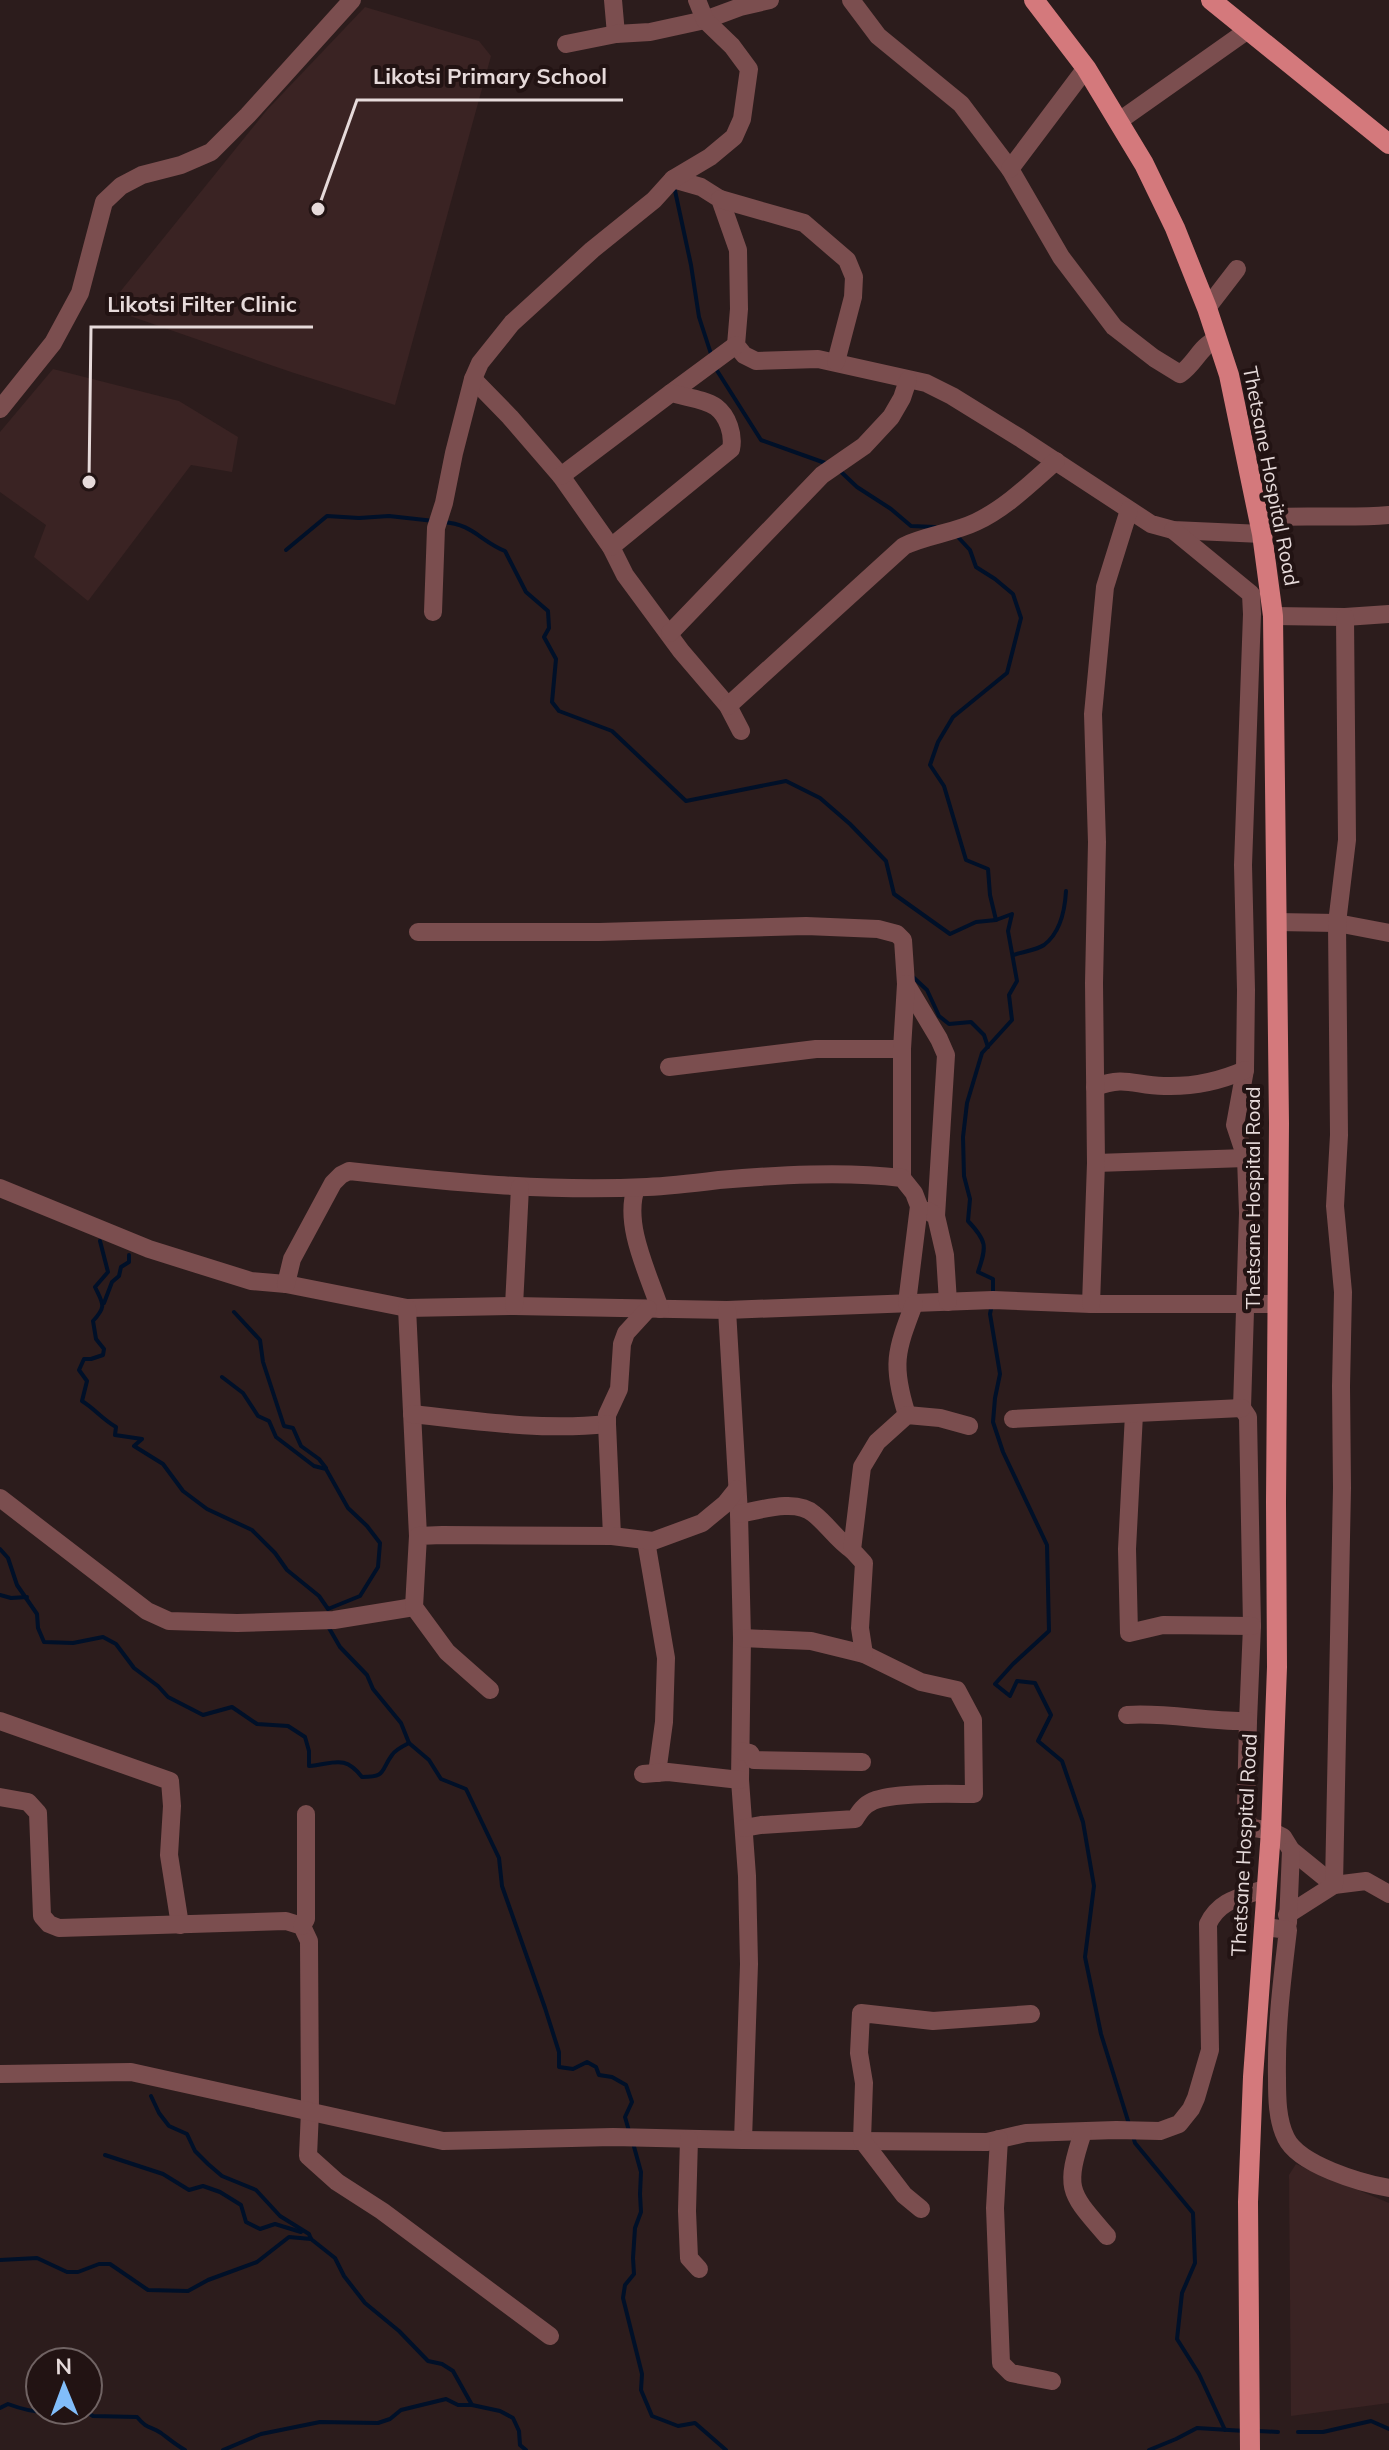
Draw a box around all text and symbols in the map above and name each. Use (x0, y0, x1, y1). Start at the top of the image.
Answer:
callout: Likotsi Primary School (357, 54, 623, 100)
text: Likotsi Primary School (373, 62, 607, 90)
callout: Likotsi Filter Clinic (91, 281, 313, 327)
text: Likotsi Filter Clinic (107, 290, 297, 318)
street label: Thetsane Hospital Road (1238, 364, 1305, 588)
street label: Thetsane Hospital Road (1240, 1087, 1265, 1309)
street label: Thetsane Hospital Road (1225, 1733, 1262, 1957)
north arrow (24, 2346, 104, 2426)
text: N (55, 2352, 72, 2380)

